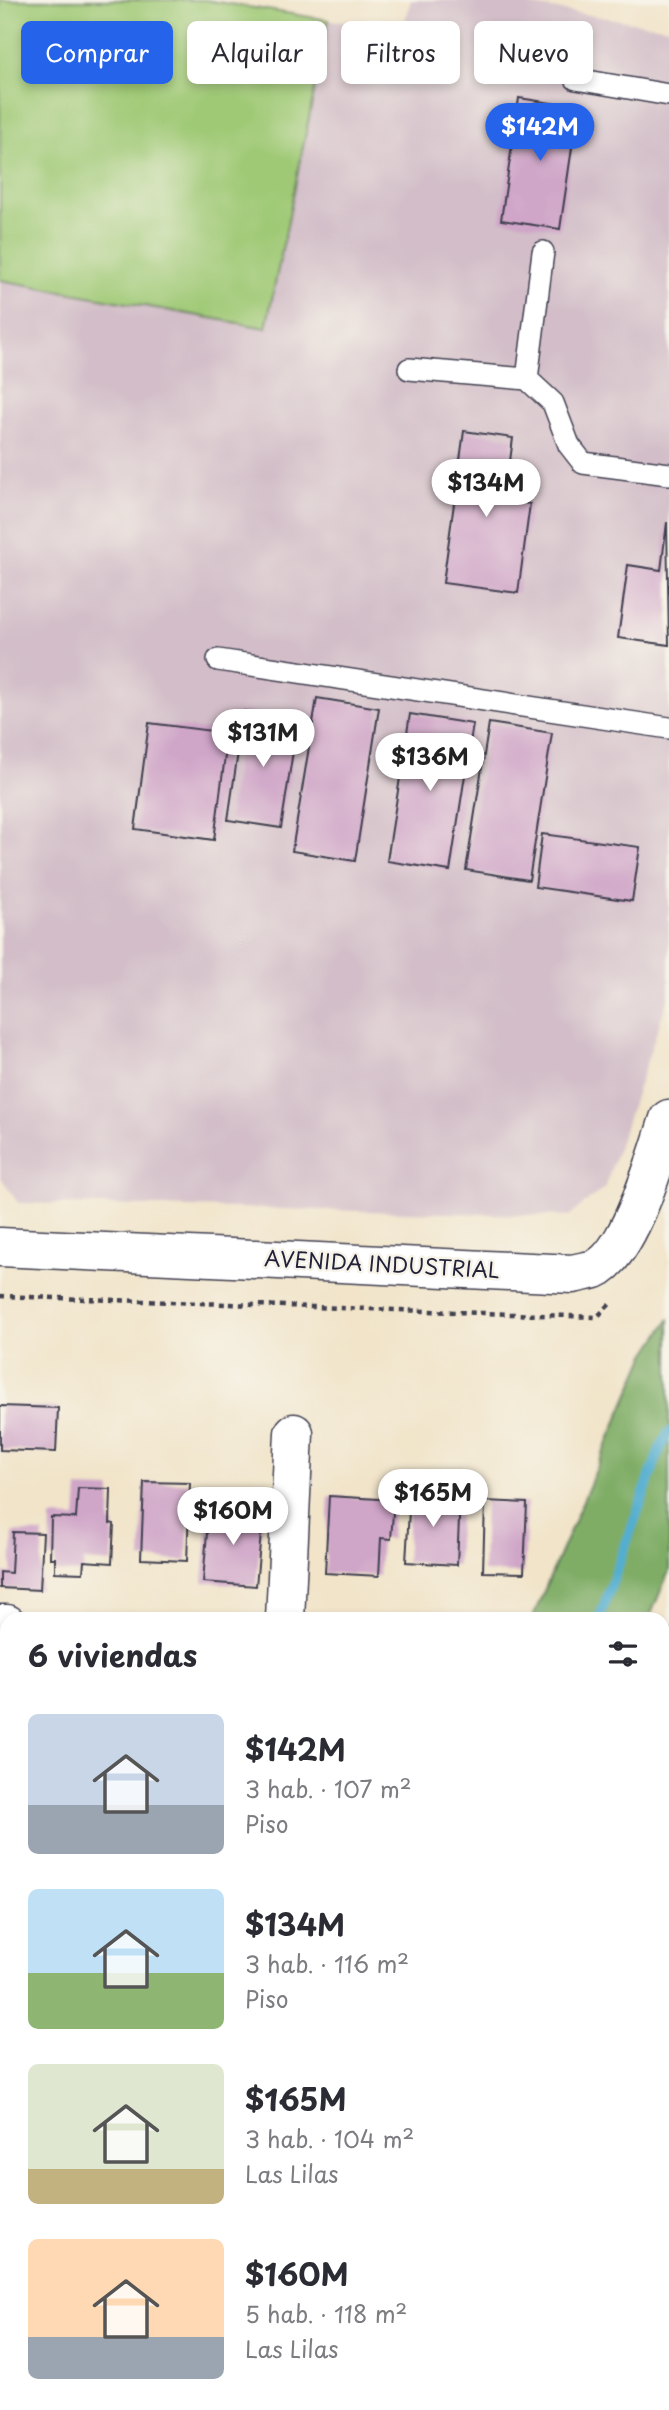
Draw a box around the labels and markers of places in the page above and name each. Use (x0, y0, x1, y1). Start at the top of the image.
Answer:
pin: $142M (491, 104, 589, 163)
pin: $134M (437, 460, 535, 519)
pin: $131M (214, 710, 312, 769)
pin: $136M (381, 734, 479, 793)
pin: $165M (384, 1470, 482, 1529)
pin: $160M (184, 1488, 282, 1547)

